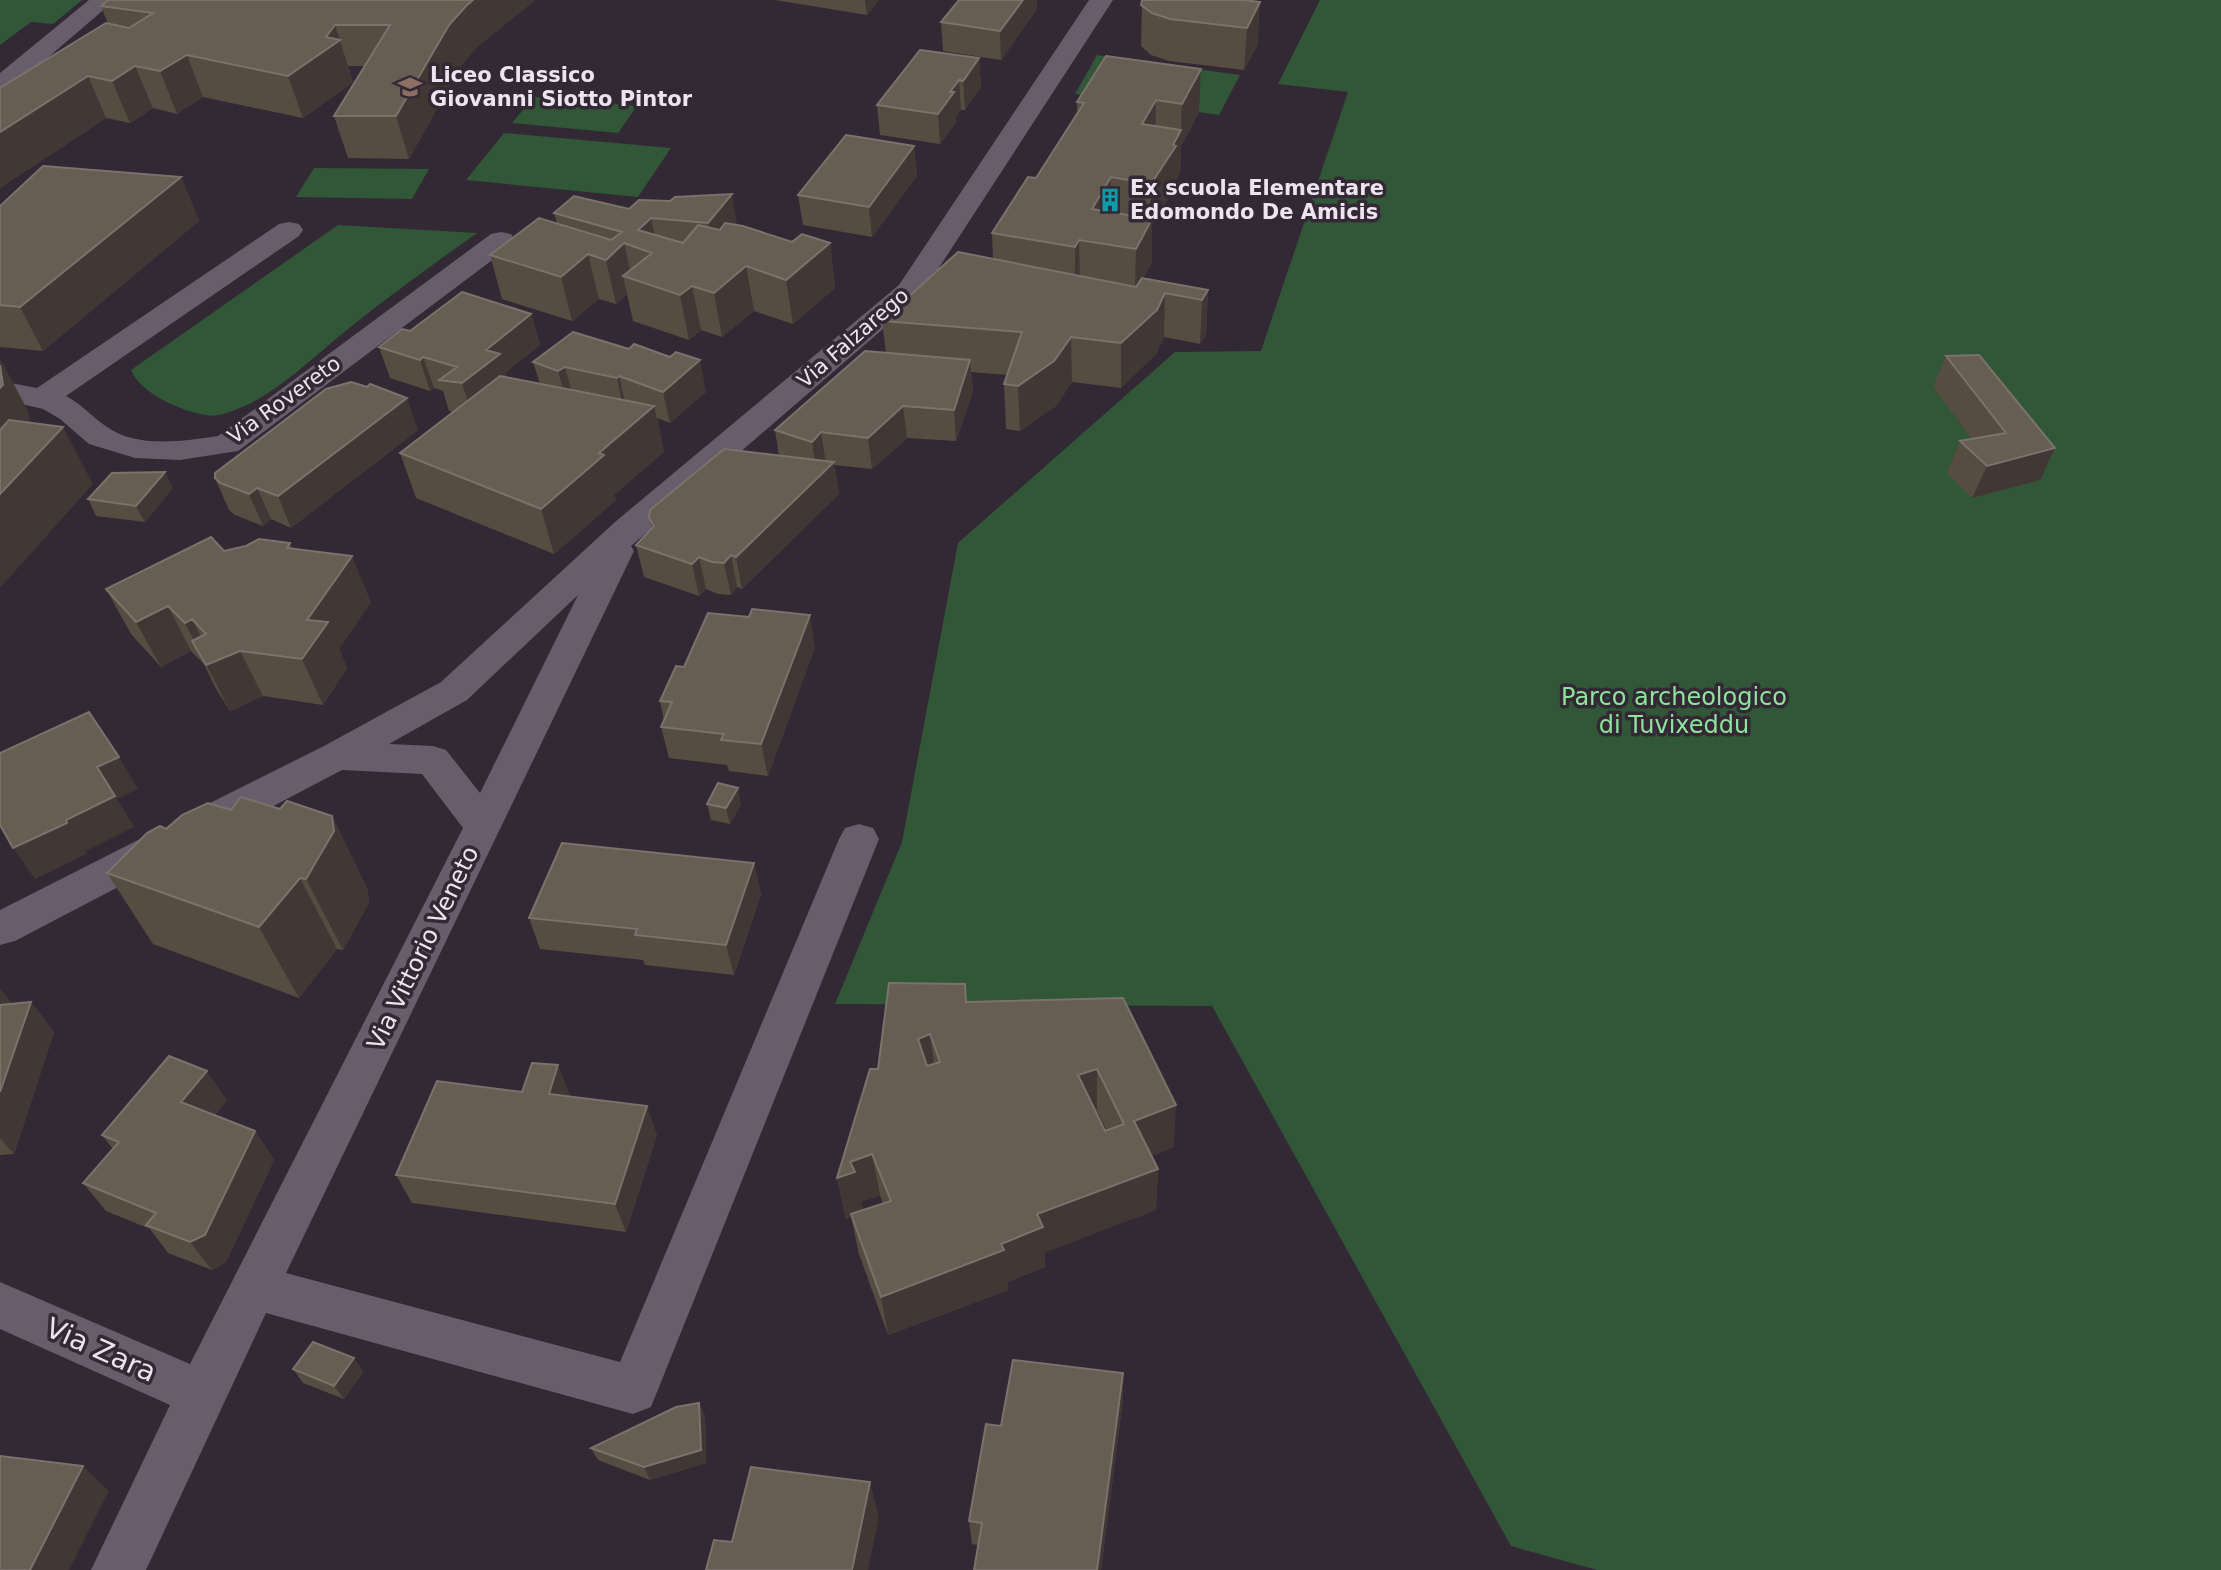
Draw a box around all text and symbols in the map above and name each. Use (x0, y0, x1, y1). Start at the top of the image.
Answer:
place label: Liceo Classico Giovanni Siotto Pintor (430, 63, 693, 111)
school or university icon: Liceo Classico Giovanni Siotto Pintor (396, 73, 424, 101)
place label: Ex scuola Elementare Edomondo De Amicis (1130, 176, 1384, 224)
building icon: Ex scuola Elementare Edomondo De Amicis (1096, 186, 1124, 214)
street label: Via Falzarego (793, 283, 913, 393)
street label: Via Rovereto (223, 351, 345, 449)
park label: Parco archeologico di Tuvixeddu (1561, 683, 1787, 739)
street label: Via Vittorio Veneto (361, 842, 485, 1054)
street label: Via Zara (41, 1311, 161, 1389)

